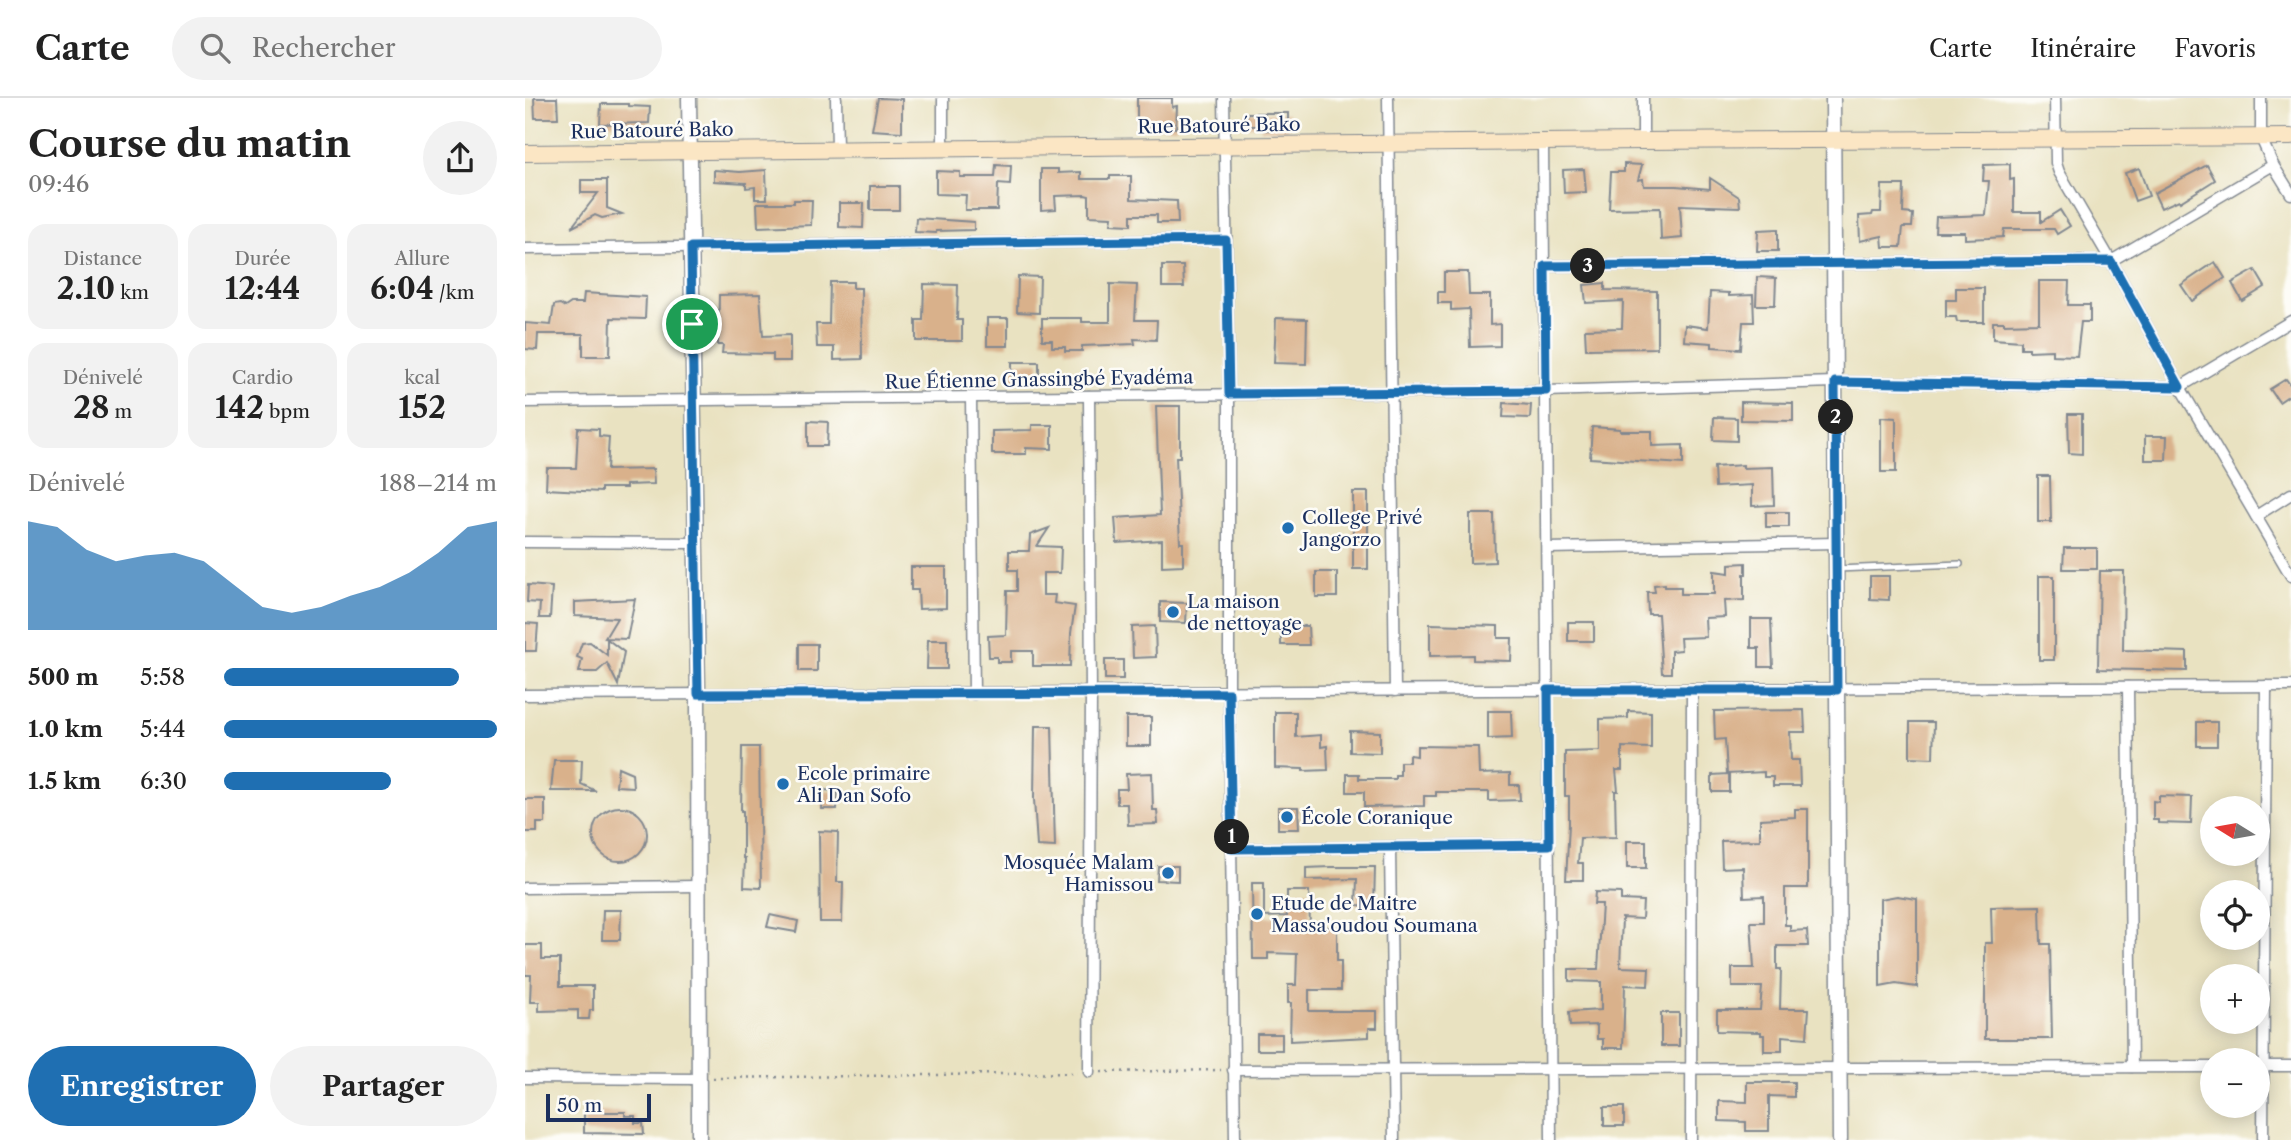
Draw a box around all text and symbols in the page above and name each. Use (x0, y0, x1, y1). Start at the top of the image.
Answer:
search box (172, 17, 662, 80)
text: Carte (35, 28, 130, 69)
icon: search (196, 29, 234, 67)
text: Rechercher (252, 32, 396, 64)
text: Carte (1929, 34, 1992, 63)
text: Itinéraire (2030, 34, 2136, 63)
text: Favoris (2174, 34, 2256, 63)
street label: Rue Batouré Bako (1137, 113, 1301, 138)
street label: Rue Batouré Bako (570, 118, 734, 143)
text: Course du matin (28, 120, 351, 167)
button: share (423, 121, 497, 195)
text: 09:46 (28, 170, 89, 198)
text: Distance (64, 247, 142, 270)
text: Durée (234, 247, 291, 270)
text: Allure (394, 247, 450, 270)
pin: 3 (1571, 248, 1605, 284)
text: 3 (1582, 254, 1593, 277)
text: 2.10 (57, 270, 115, 307)
text: 12:44 (225, 270, 300, 307)
text: 6:04 (370, 270, 434, 307)
text: km (115, 281, 149, 304)
text: /km (434, 281, 474, 304)
pin (662, 294, 722, 354)
icon: arrive (673, 305, 711, 343)
street label: Rue Étienne Gnassingbé Eyadéma (884, 365, 1194, 394)
text: Dénivelé (63, 366, 143, 389)
text: Cardio (232, 366, 293, 389)
text: kcal (404, 366, 440, 389)
text: 28 (73, 389, 110, 426)
text: 142 (215, 389, 264, 426)
text: 152 (398, 389, 446, 426)
text: m (110, 400, 132, 423)
text: bpm (264, 400, 310, 423)
pin: 2 (1819, 400, 1853, 434)
text: 2 (1830, 405, 1841, 428)
text: Dénivelé (28, 469, 125, 497)
text: 188–214 m (379, 469, 497, 497)
place label: College Privé Jangorzo (1299, 506, 1422, 551)
marker: College Privé Jangorzo (1280, 520, 1296, 536)
place label: La maison de nettoyage (1187, 590, 1302, 635)
marker: La maison de nettoyage (1165, 604, 1181, 620)
text: 500 m (28, 663, 99, 691)
text: 5:58 (140, 663, 185, 691)
text: 1.0 km (28, 715, 103, 743)
text: 5:44 (140, 715, 186, 743)
place label: Ecole primaire Ali Dan Sofo (796, 762, 930, 807)
text: 1.5 km (28, 767, 101, 795)
text: 6:30 (140, 767, 187, 795)
marker: Ecole primaire Ali Dan Sofo (775, 776, 791, 792)
north arrow (2200, 796, 2270, 866)
map controls (2200, 796, 2270, 1118)
place label: École Coranique (1301, 806, 1453, 829)
marker: École Coranique (1279, 809, 1295, 825)
pin: 1 (1215, 820, 1249, 854)
text: 1 (1227, 825, 1236, 848)
place label: Mosquée Malam Hamissou (1003, 851, 1154, 896)
marker: Mosquée Malam Hamissou (1160, 865, 1176, 881)
button: locate (2200, 880, 2270, 950)
place label: Etude de Maitre Massa'oudou Soumana (1271, 892, 1478, 937)
marker: Etude de Maitre Massa'oudou Soumana (1249, 906, 1265, 922)
button: + (2200, 964, 2270, 1034)
button: Enregistrer (28, 1046, 256, 1126)
button: Partager (270, 1046, 497, 1126)
button: − (2200, 1048, 2270, 1118)
scale bar (546, 1091, 651, 1123)
text: 50 m (557, 1094, 602, 1117)

